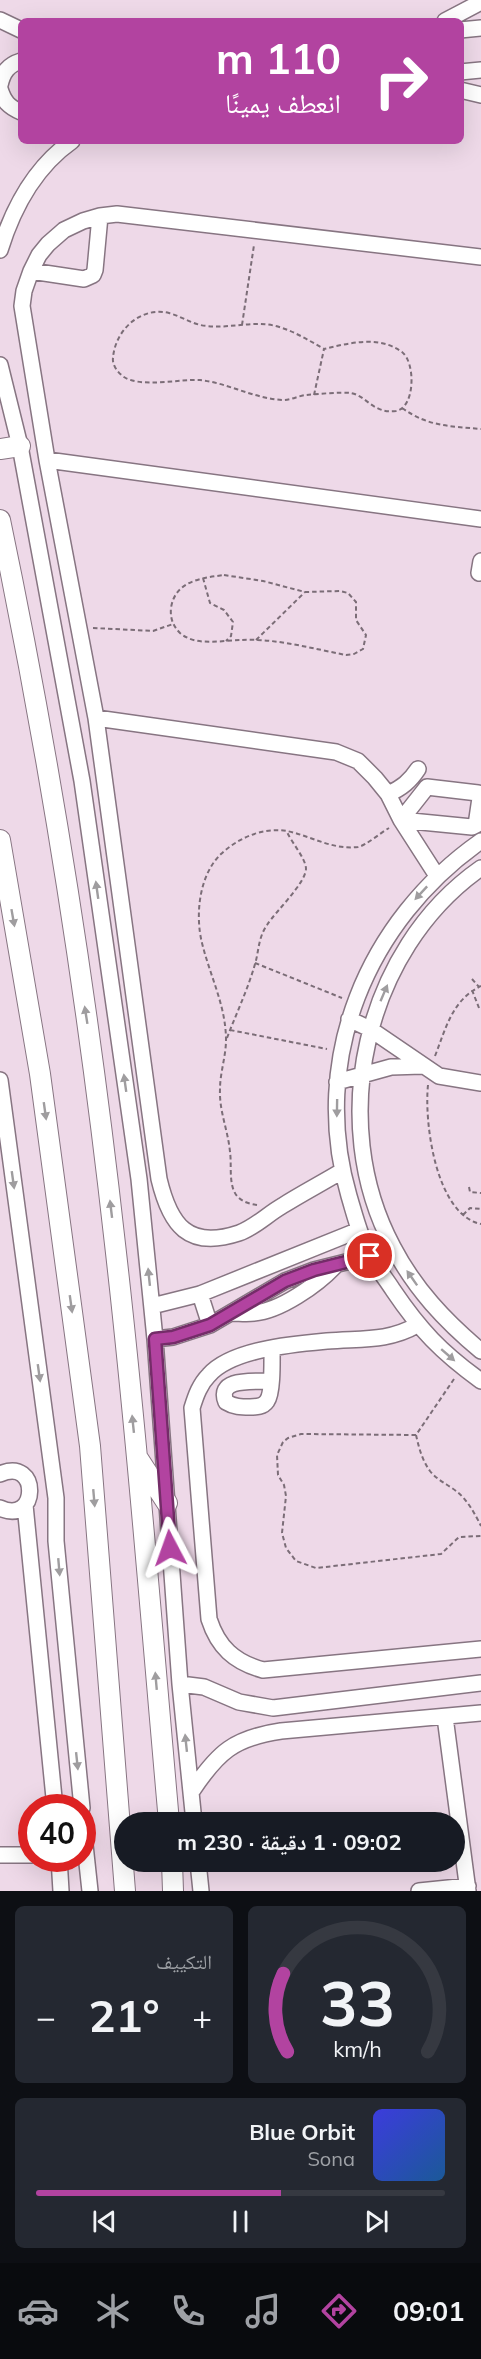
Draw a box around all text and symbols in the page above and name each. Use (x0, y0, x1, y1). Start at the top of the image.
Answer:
text: 110 m (216, 32, 341, 85)
icon: right (362, 42, 440, 120)
text: انعطف يمينًا (225, 86, 341, 120)
one-way arrow (93, 881, 102, 900)
one-way arrow (414, 885, 428, 900)
one-way arrow (9, 909, 18, 928)
one-way arrow (379, 983, 389, 1001)
one-way arrow (82, 1006, 91, 1025)
one-way arrow (121, 1074, 130, 1093)
one-way arrow (332, 1099, 341, 1118)
one-way arrow (40, 1101, 49, 1120)
one-way arrow (9, 1171, 18, 1190)
one-way arrow (106, 1199, 116, 1218)
pin (344, 1230, 395, 1281)
icon: arrive (353, 1239, 386, 1272)
one-way arrow (144, 1267, 154, 1286)
one-way arrow (406, 1271, 418, 1287)
one-way arrow (66, 1295, 75, 1314)
one-way arrow (440, 1348, 455, 1362)
one-way arrow (34, 1364, 44, 1383)
one-way arrow (128, 1414, 138, 1433)
one-way arrow (89, 1488, 99, 1507)
position arrow (138, 1516, 202, 1580)
one-way arrow (54, 1558, 64, 1577)
one-way arrow (151, 1671, 161, 1690)
one-way arrow (182, 1734, 191, 1753)
one-way arrow (72, 1752, 82, 1771)
speed limit sign: 40 (18, 1794, 96, 1872)
text: 09:02 · 1 دقيقة · 230 m (177, 1828, 402, 1856)
text: التكييف (156, 1949, 212, 1974)
text: 33 (320, 1963, 394, 2042)
text: 21° (88, 1987, 160, 2043)
text: − (36, 1996, 56, 2037)
text: + (192, 1996, 212, 2037)
text: km/h (333, 2035, 381, 2062)
text: Blue Orbit (249, 2118, 355, 2146)
text: Sona (307, 2146, 355, 2171)
icon: previous (88, 2205, 121, 2238)
icon: pause (224, 2205, 257, 2238)
icon: next (360, 2205, 393, 2238)
icon: car (17, 2290, 59, 2332)
icon: climate (92, 2290, 134, 2332)
icon: phone (167, 2290, 209, 2332)
icon: music (242, 2290, 284, 2332)
icon: directions (318, 2290, 360, 2332)
text: 09:01 (393, 2294, 464, 2328)

